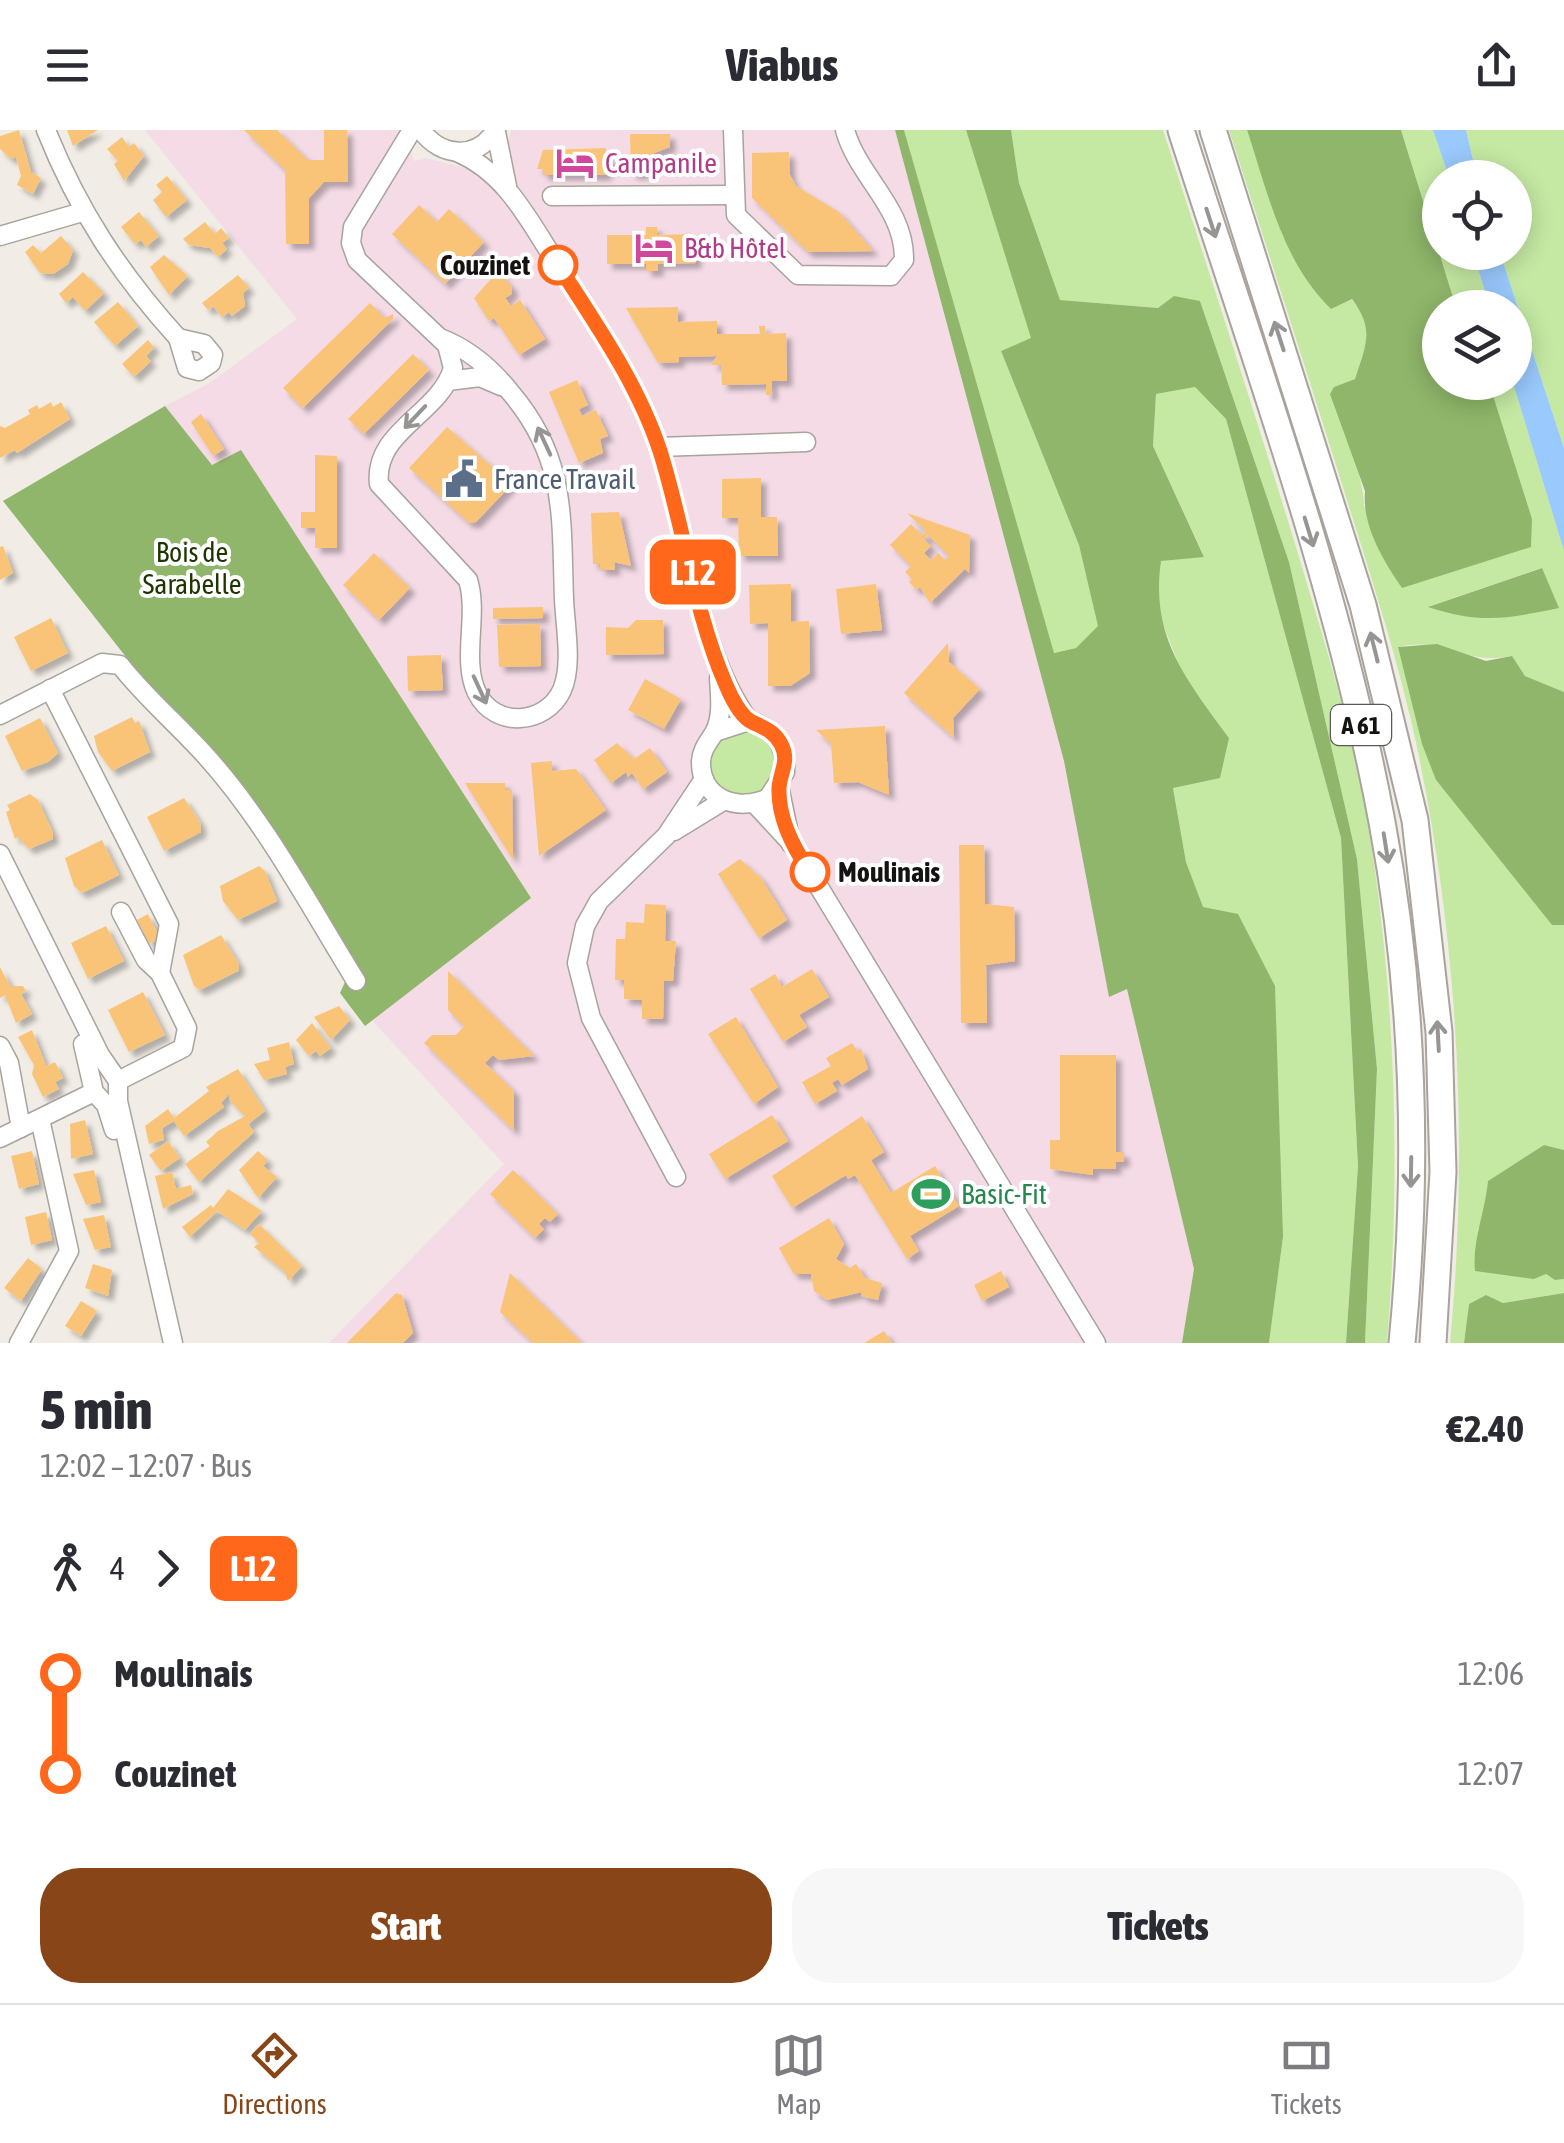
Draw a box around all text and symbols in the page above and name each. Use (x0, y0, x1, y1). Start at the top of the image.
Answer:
icon: menu (40, 38, 95, 93)
icon: share (1469, 38, 1524, 93)
text: Viabus (726, 39, 838, 91)
hotel icon: Campanile (554, 142, 596, 184)
place label: Campanile (605, 147, 717, 179)
map controls (1422, 160, 1532, 400)
button: locate (1422, 160, 1532, 270)
one-way arrow (1203, 206, 1221, 238)
hotel icon: B&b Hôtel (633, 227, 675, 269)
place label: B&b Hôtel (684, 232, 787, 264)
marker: Couzinet (539, 246, 577, 284)
place label: Couzinet (440, 249, 530, 281)
button: layers (1422, 290, 1532, 400)
one-way arrow (1269, 321, 1287, 353)
one-way arrow (404, 405, 428, 429)
one-way arrow (534, 427, 553, 457)
public building icon: France Travail (443, 458, 485, 500)
place label: France Travail (494, 463, 636, 495)
one-way arrow (1301, 516, 1319, 548)
park label: Bois de Sarabelle (143, 536, 241, 600)
line badge: L12 (636, 540, 750, 604)
text: L12 (670, 552, 716, 592)
one-way arrow (1364, 632, 1382, 664)
one-way arrow (472, 674, 490, 704)
road number: A 61 (1331, 705, 1391, 745)
one-way arrow (1378, 831, 1396, 864)
marker: Moulinais (791, 853, 829, 891)
place label: Moulinais (838, 856, 940, 888)
one-way arrow (1429, 1020, 1448, 1052)
one-way arrow (1402, 1154, 1420, 1187)
sports icon: Basic-Fit (910, 1173, 952, 1215)
place label: Basic-Fit (961, 1178, 1047, 1210)
text: 5 min (40, 1378, 152, 1441)
text: €2.40 (1447, 1407, 1524, 1450)
text: 12:02 – 12:07 · Bus (40, 1447, 252, 1484)
icon: walk (40, 1541, 95, 1596)
icon: forward (140, 1541, 195, 1596)
text: L12 (230, 1548, 277, 1588)
text: 4 (110, 1550, 125, 1587)
text: Moulinais (114, 1652, 253, 1695)
text: 12:06 (1458, 1655, 1524, 1692)
text: Couzinet (114, 1752, 236, 1795)
text: 12:07 (1458, 1755, 1524, 1792)
button: Start (40, 1868, 772, 1983)
button: Tickets (792, 1868, 1524, 1983)
tab: Directions (222, 2028, 327, 2120)
tab: Map (771, 2028, 826, 2120)
tab: Tickets (1271, 2028, 1342, 2120)

